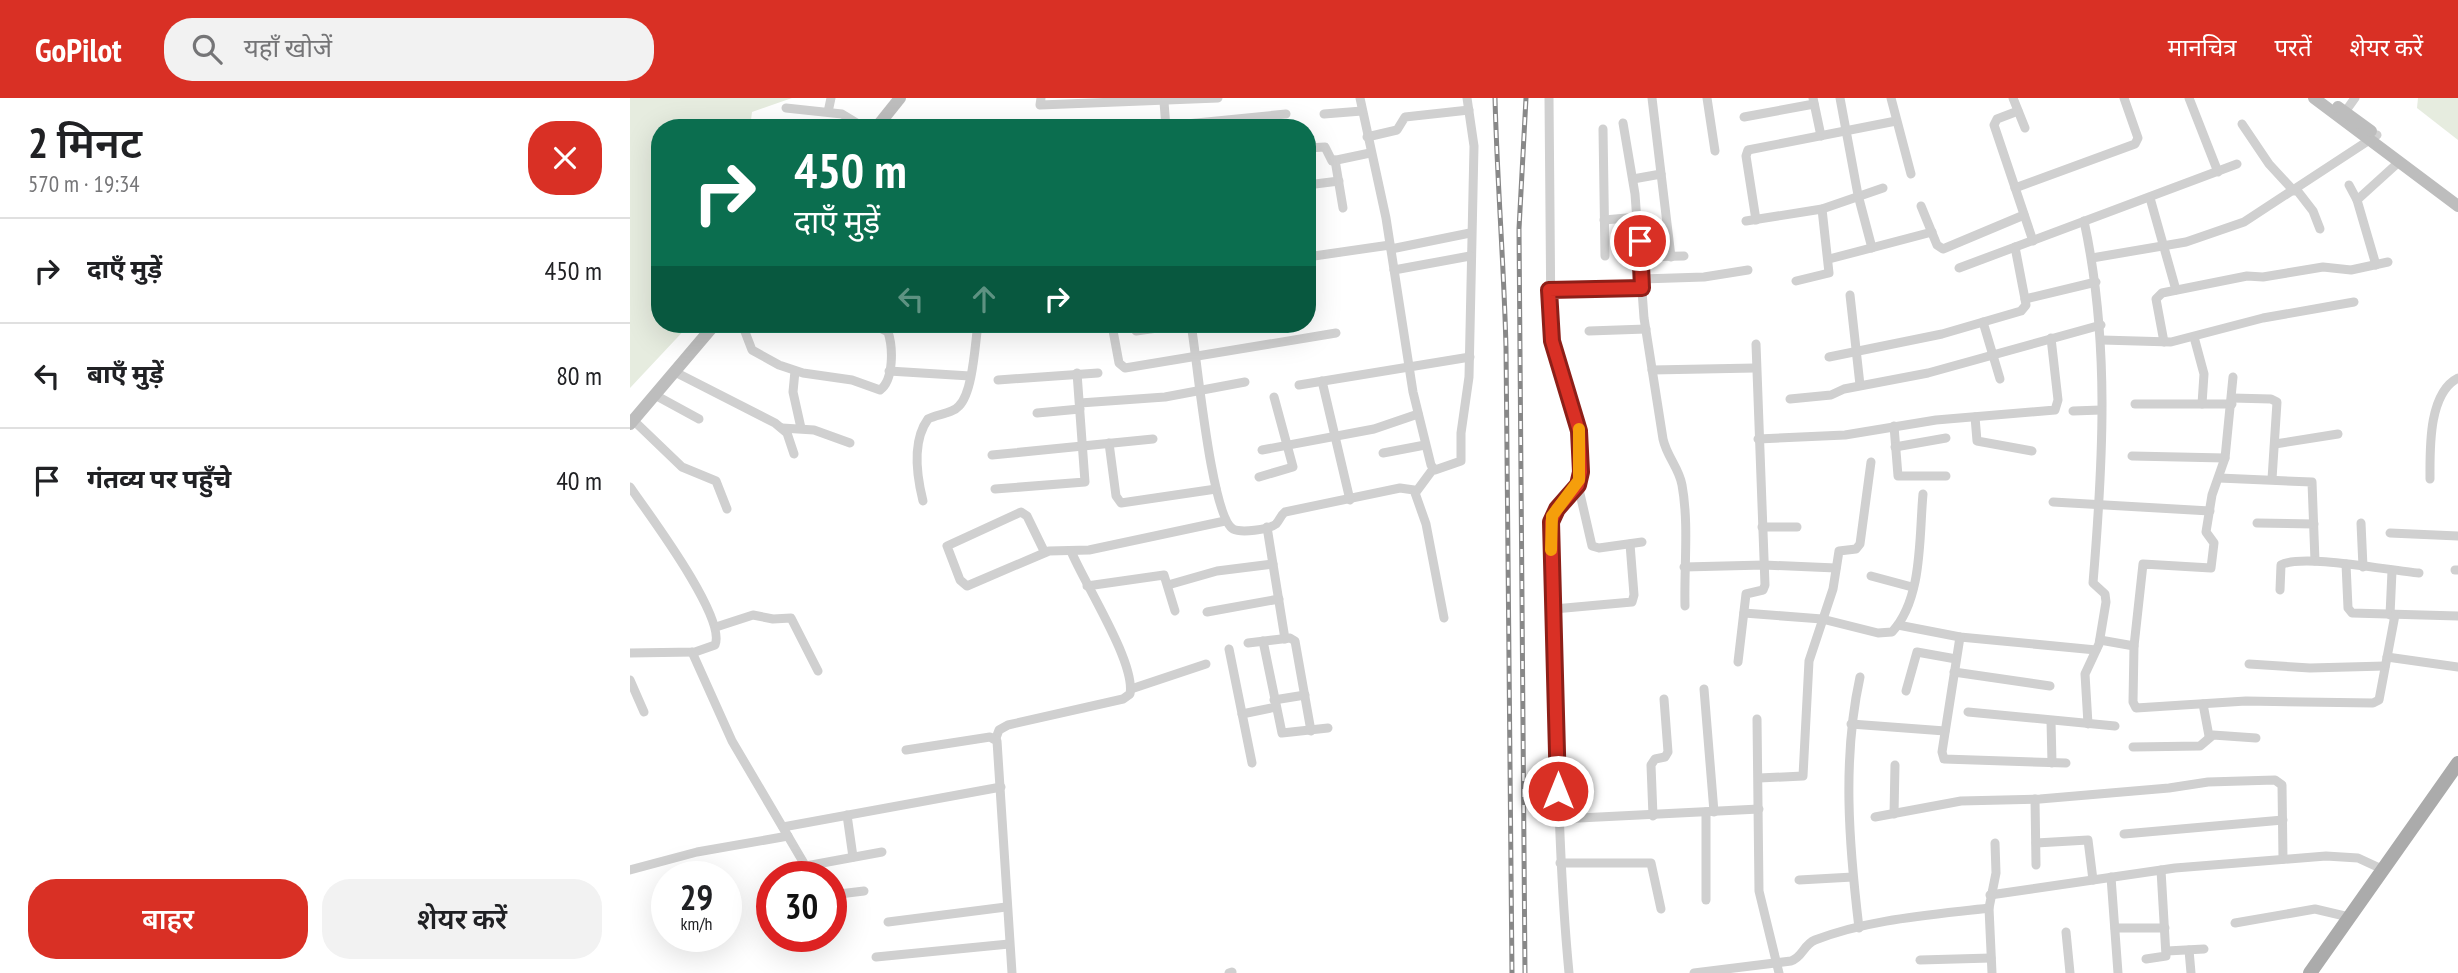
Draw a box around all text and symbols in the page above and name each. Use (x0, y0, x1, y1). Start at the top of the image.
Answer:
search box (164, 18, 654, 81)
text: GoPilot (35, 28, 122, 71)
icon: search (188, 30, 226, 68)
text: यहाँ खोजें (244, 31, 332, 64)
text: मानचित्र (2168, 32, 2236, 63)
text: परतें (2274, 32, 2312, 63)
text: शेयर करें (2350, 32, 2423, 63)
text: 2 मिनट (28, 115, 142, 170)
button: close (528, 121, 602, 195)
text: 450 m (794, 138, 907, 202)
icon: right (679, 147, 770, 238)
text: 570 m · 19:34 (28, 169, 140, 198)
text: दाएँ मुड़ें (794, 200, 880, 242)
pin (1610, 211, 1670, 271)
icon: arrive (1621, 222, 1659, 260)
icon: right (28, 252, 66, 290)
text: दाएँ मुड़ें (87, 252, 162, 285)
text: 450 m (544, 254, 602, 287)
icon: left (892, 280, 930, 318)
icon: ahead (965, 280, 1003, 318)
icon: right (1038, 280, 1076, 318)
icon: left (28, 357, 66, 395)
text: बाएँ मुड़ें (87, 357, 164, 390)
text: 80 m (556, 359, 602, 392)
icon: arrive (28, 462, 66, 500)
text: गंतव्य पर पहुँचे (87, 462, 231, 495)
text: 40 m (556, 464, 602, 497)
position arrow (1521, 754, 1595, 828)
speed limit sign: 30 (756, 861, 847, 952)
text: 29 (680, 874, 713, 920)
button: बाहर (28, 879, 308, 959)
button: शेयर करें (322, 879, 602, 959)
text: km/h (681, 912, 712, 935)

